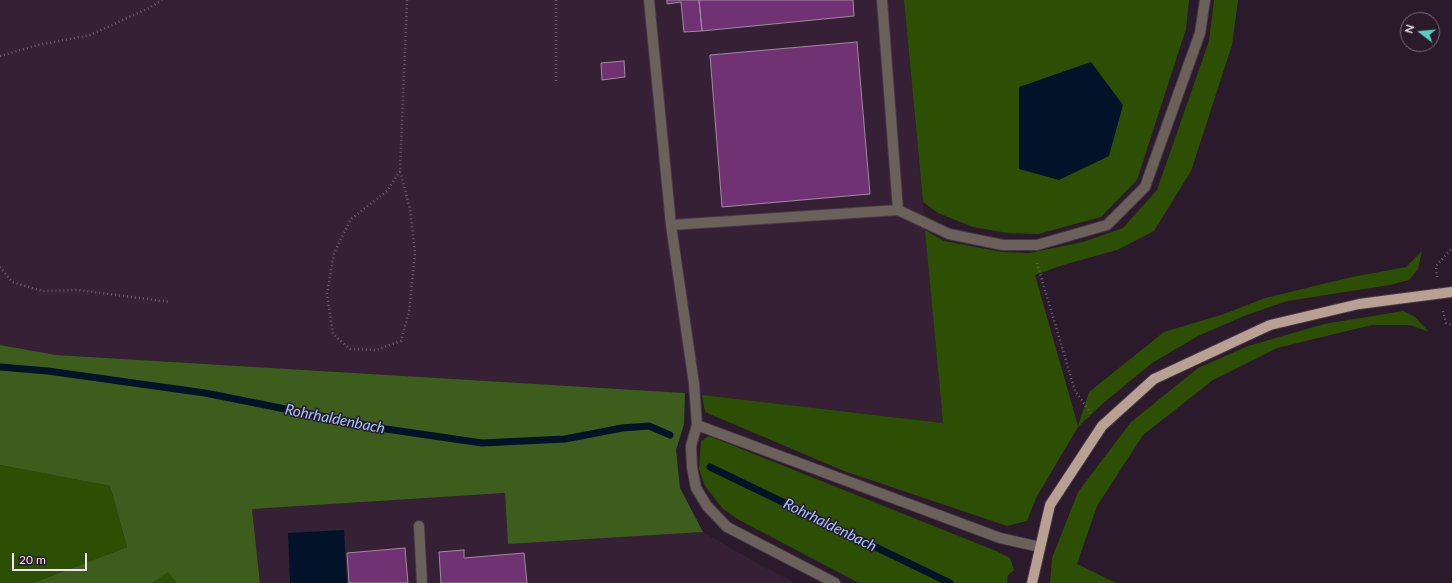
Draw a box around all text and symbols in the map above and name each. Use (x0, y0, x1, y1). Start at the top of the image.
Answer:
north arrow (1400, 12, 1440, 52)
text: N (1402, 23, 1416, 35)
water label: Rohrhaldenbach (283, 400, 387, 438)
water label: Rohrhaldenbach (780, 495, 880, 555)
scale bar (14, 545, 89, 571)
text: 20 m (19, 552, 46, 567)

